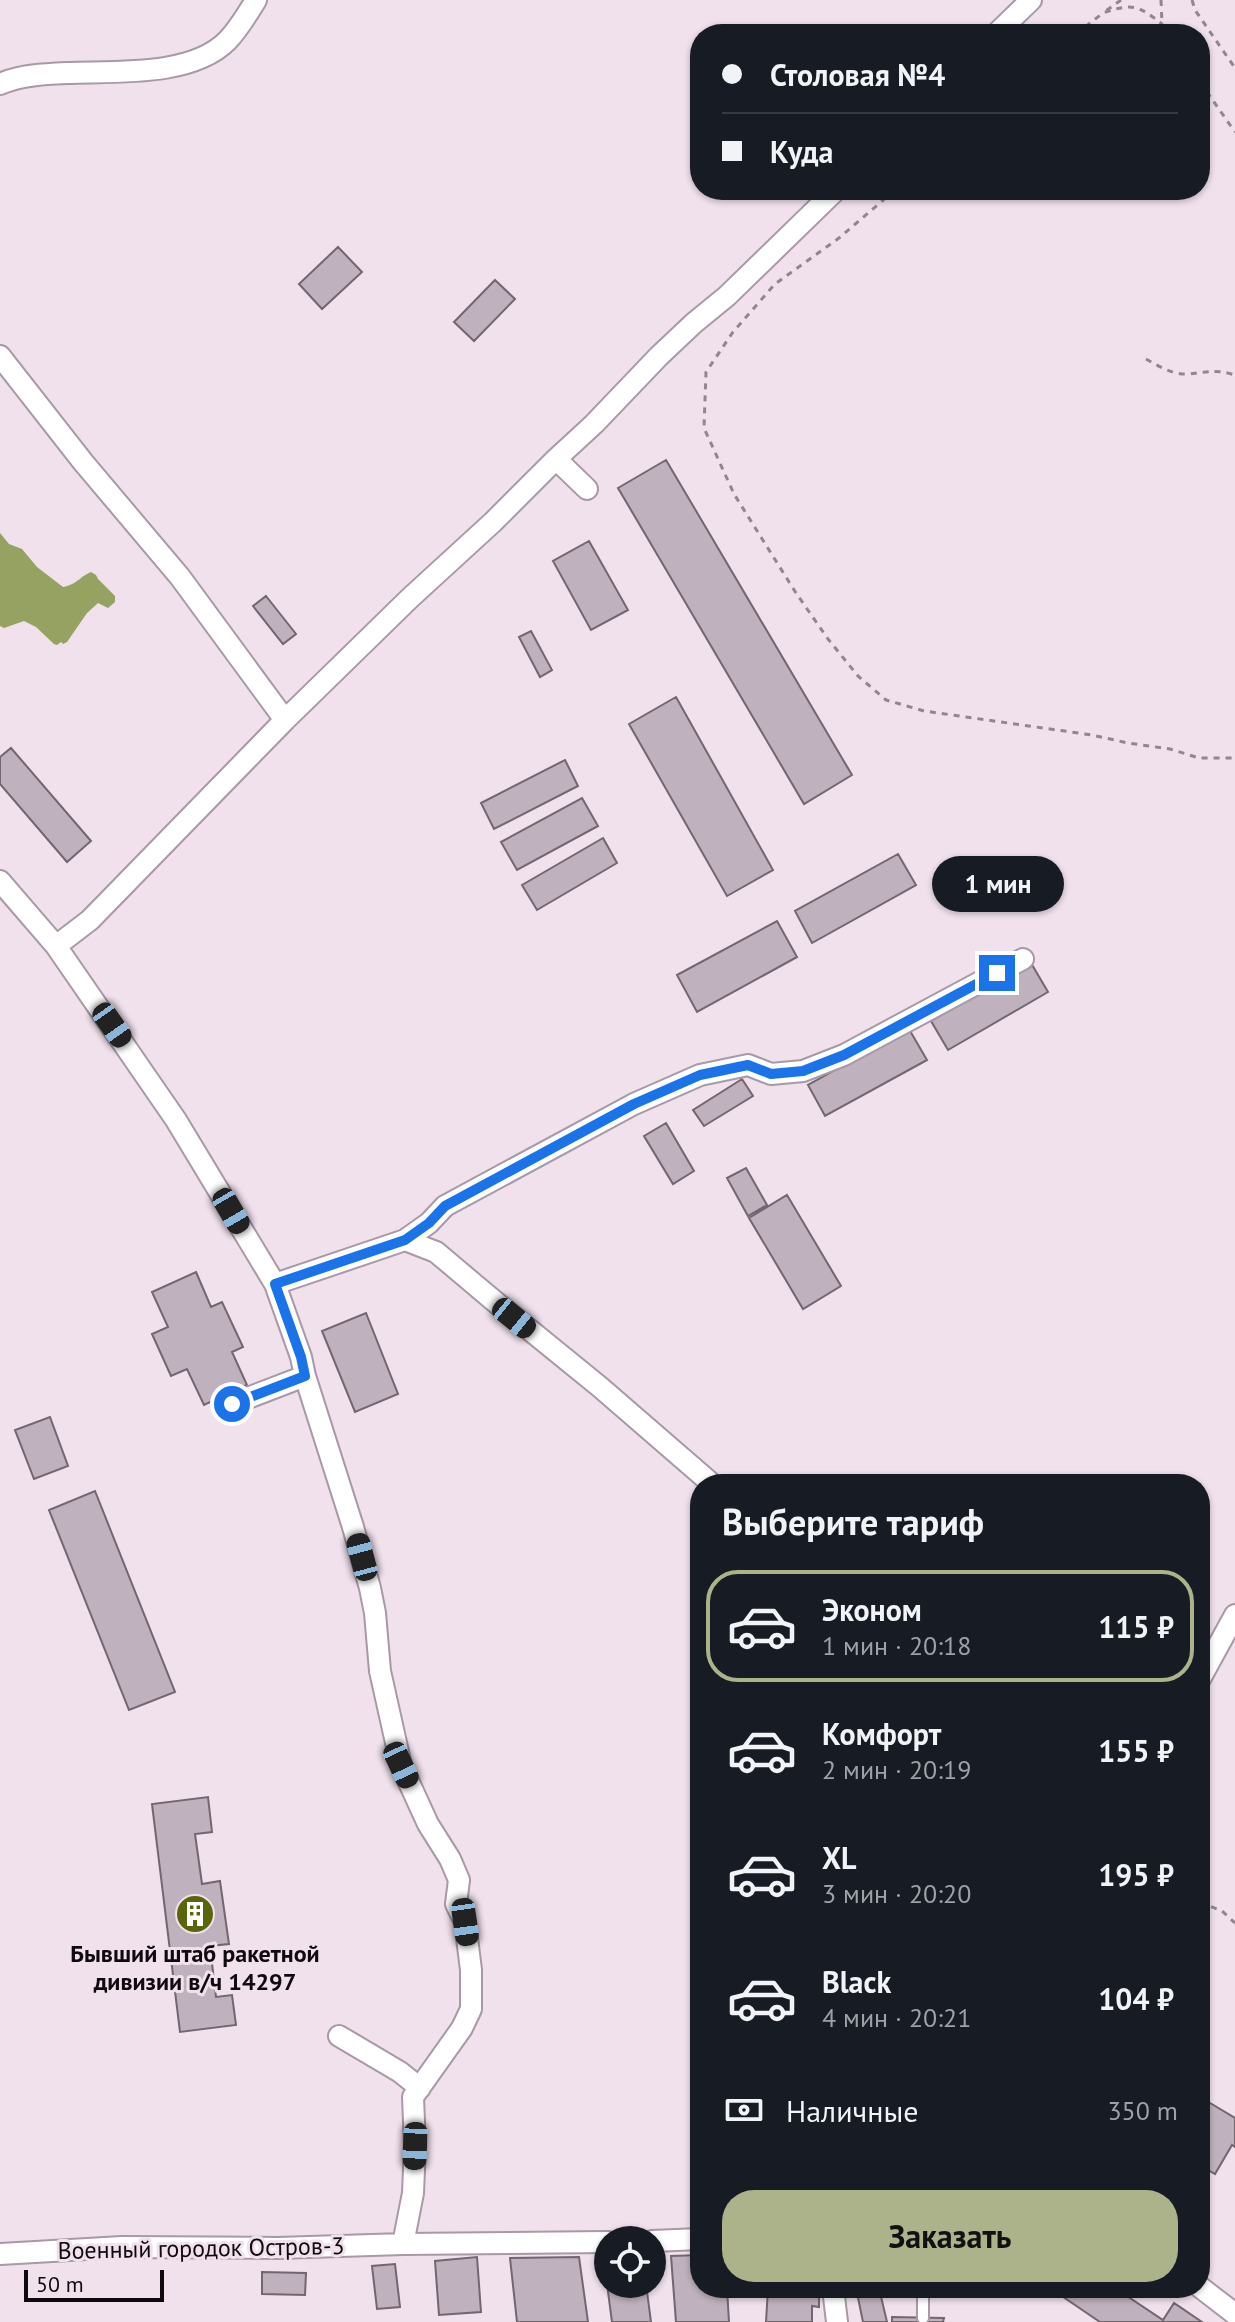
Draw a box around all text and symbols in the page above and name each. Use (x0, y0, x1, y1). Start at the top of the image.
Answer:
text: Столовая №4 (770, 55, 945, 94)
text: Куда (770, 132, 833, 171)
callout: 1 мин (931, 857, 1063, 913)
text: 1 мин (965, 867, 1031, 900)
route end (979, 955, 1015, 991)
car (88, 998, 136, 1052)
car (209, 1184, 253, 1238)
car (488, 1294, 540, 1342)
route start (214, 1386, 250, 1422)
text: Выберите тариф (722, 1498, 984, 1545)
car (344, 1531, 380, 1583)
icon: car (726, 1590, 798, 1662)
text: Эконом (822, 1590, 922, 1629)
text: 115 ₽ (1098, 1607, 1174, 1646)
text: 1 мин · 20:18 (822, 1629, 971, 1662)
icon: car (726, 1714, 798, 1786)
text: Комфорт (822, 1714, 941, 1753)
text: 155 ₽ (1098, 1731, 1174, 1770)
car (380, 1738, 422, 1792)
text: 2 мин · 20:19 (822, 1753, 971, 1786)
icon: car (726, 1838, 798, 1910)
text: XL (822, 1838, 856, 1877)
text: 195 ₽ (1098, 1855, 1174, 1894)
text: 3 мин · 20:20 (822, 1877, 971, 1910)
building icon: Бывший штаб ракетной дивизии в/ч 14297 (174, 1893, 216, 1935)
car (450, 1897, 480, 1947)
place label: Бывший штаб ракетной дивизии в/ч 14297 (70, 1938, 320, 1997)
icon: car (726, 1962, 798, 2034)
text: Black (822, 1962, 891, 2001)
text: 104 ₽ (1098, 1979, 1174, 2018)
text: 4 мин · 20:21 (822, 2001, 971, 2034)
icon: cash (722, 2088, 766, 2132)
text: Наличные (786, 2091, 918, 2130)
text: 350 m (1107, 2094, 1178, 2127)
car (402, 2122, 428, 2170)
button: Заказать (722, 2190, 1178, 2282)
map controls (594, 2226, 666, 2298)
button: locate (594, 2226, 666, 2298)
street label: Военный городок Остров-3 (57, 2230, 345, 2266)
scale bar (24, 2266, 164, 2302)
text: 50 m (36, 2270, 84, 2298)

